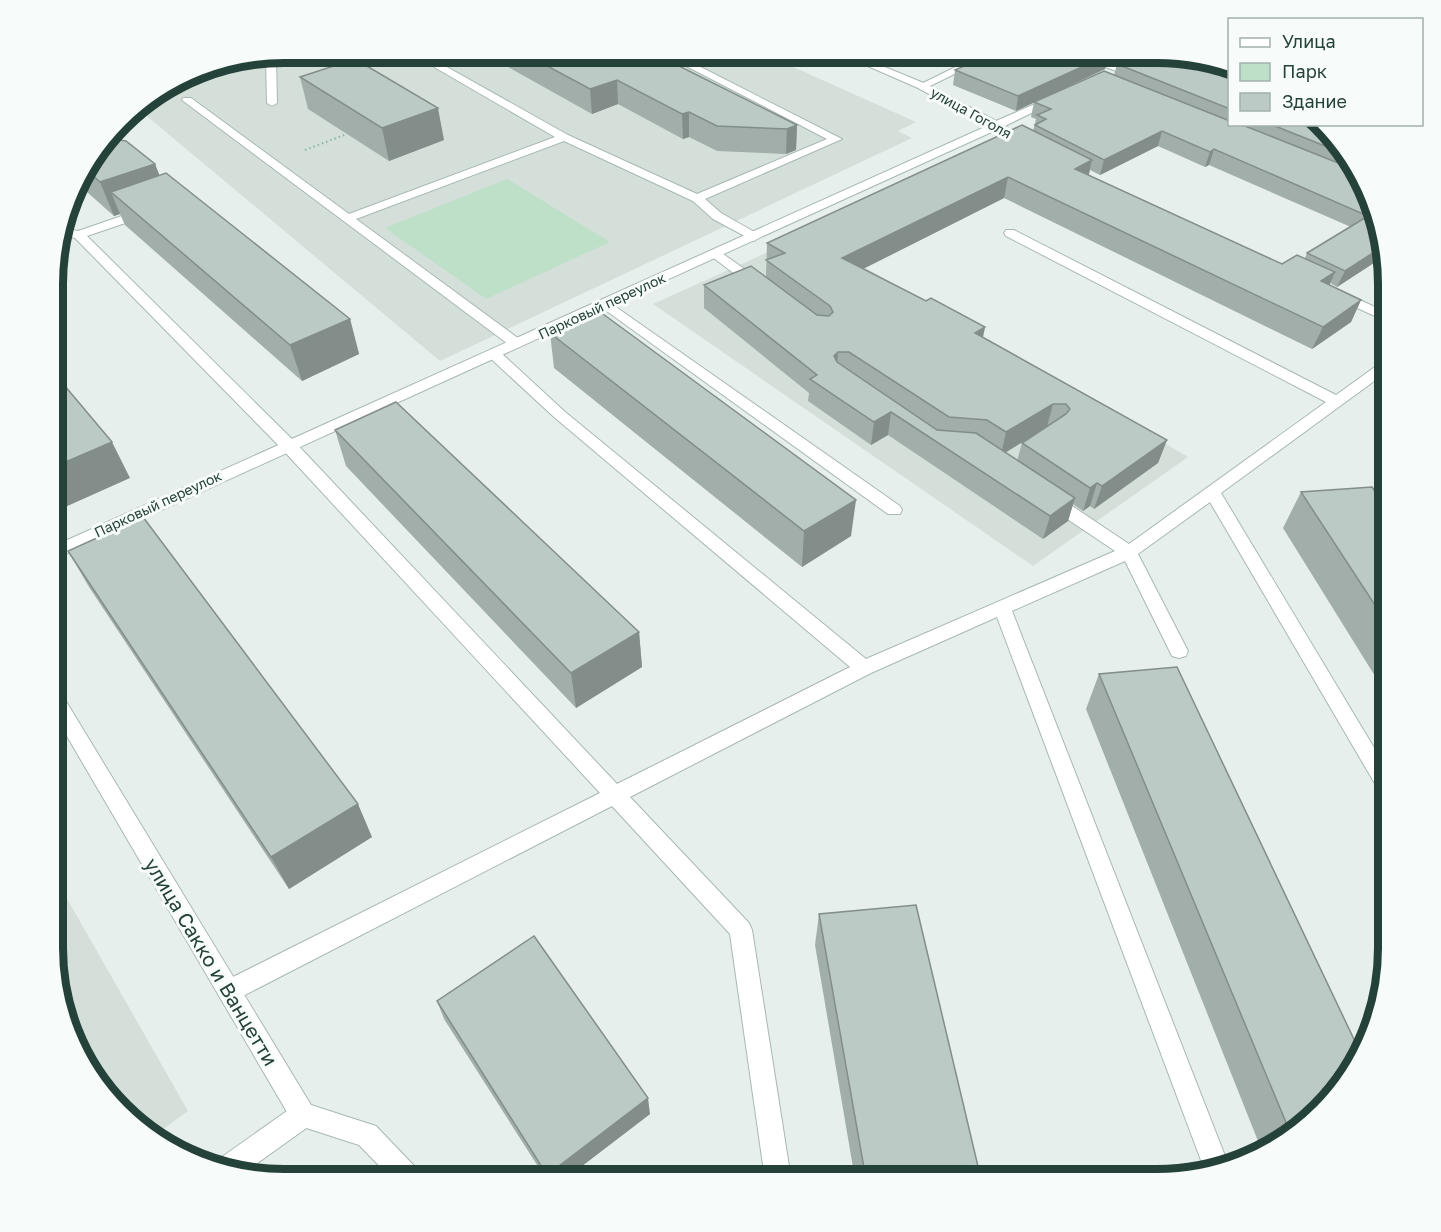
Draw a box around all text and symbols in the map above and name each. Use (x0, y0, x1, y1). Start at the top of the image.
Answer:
legend (1228, 18, 1423, 126)
text: Улица (1282, 30, 1336, 52)
text: Парк (1282, 60, 1327, 82)
street label: улица Гоголя (928, 83, 1015, 142)
text: Здание (1282, 90, 1347, 112)
street label: Парковый переулок (535, 269, 668, 343)
street label: Парковый переулок (91, 467, 224, 541)
street label: улица Сакко и Ванцетти (140, 853, 284, 1070)

